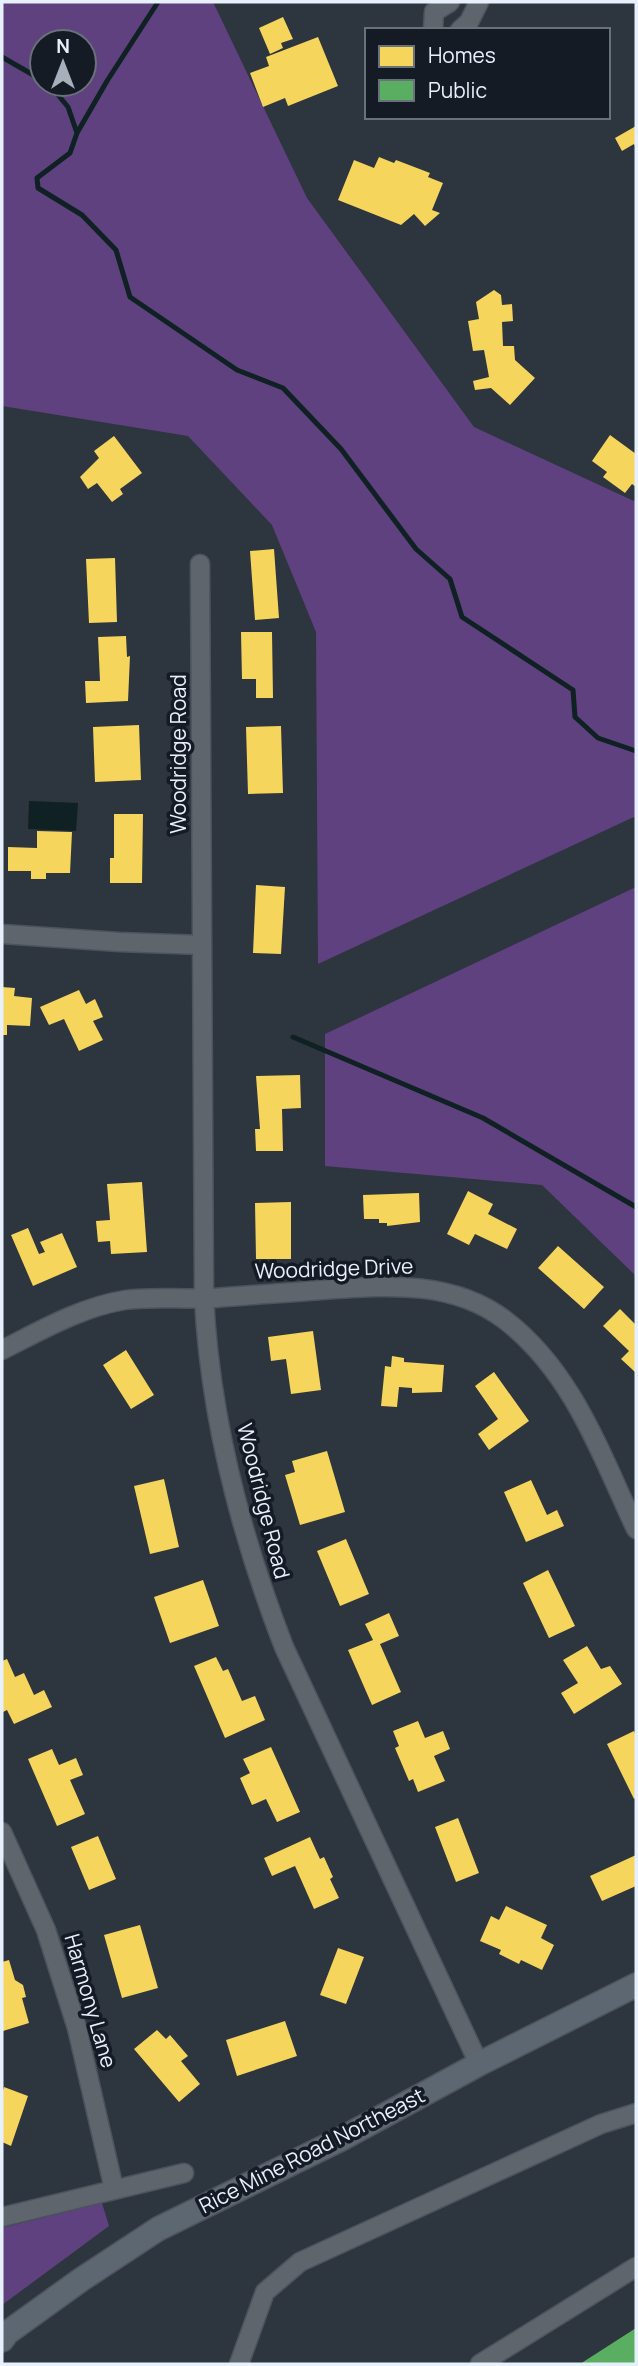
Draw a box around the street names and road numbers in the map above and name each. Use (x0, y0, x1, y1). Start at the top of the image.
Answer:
street label: Woodridge Road (164, 674, 192, 834)
street label: Woodridge Drive (254, 1251, 414, 1285)
street label: Woodridge Road (231, 1420, 297, 1581)
street label: Harmony Lane (58, 1930, 123, 2071)
street label: Rice Mine Road Northeast (194, 2081, 429, 2219)

